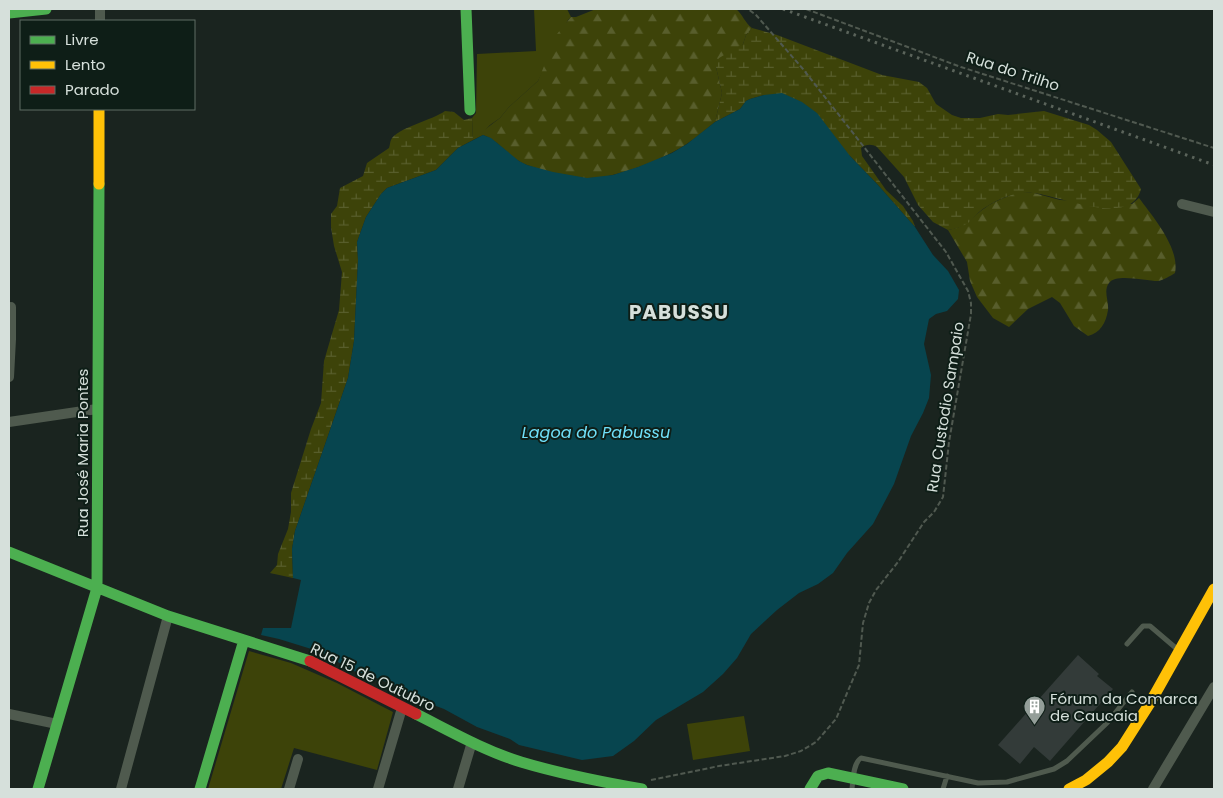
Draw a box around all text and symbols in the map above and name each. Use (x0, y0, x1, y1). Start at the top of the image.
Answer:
legend (20, 20, 195, 110)
text: Livre (65, 29, 98, 50)
street label: Rua do Trilho (964, 46, 1062, 96)
text: Lento (65, 54, 105, 75)
text: Parado (65, 79, 119, 100)
district label: PABUSSU (629, 298, 729, 326)
street label: Rua Custodio Sampaio (921, 320, 969, 494)
street label: Rua José Maria Pontes (72, 369, 93, 537)
water label: Lagoa do Pabussu (522, 421, 670, 444)
street label: Rua 15 de Outubro (307, 638, 439, 716)
place label: Fórum da Comarca de Caucaia (1050, 688, 1198, 726)
building icon: Fórum da Comarca de Caucaia (1022, 695, 1046, 726)

